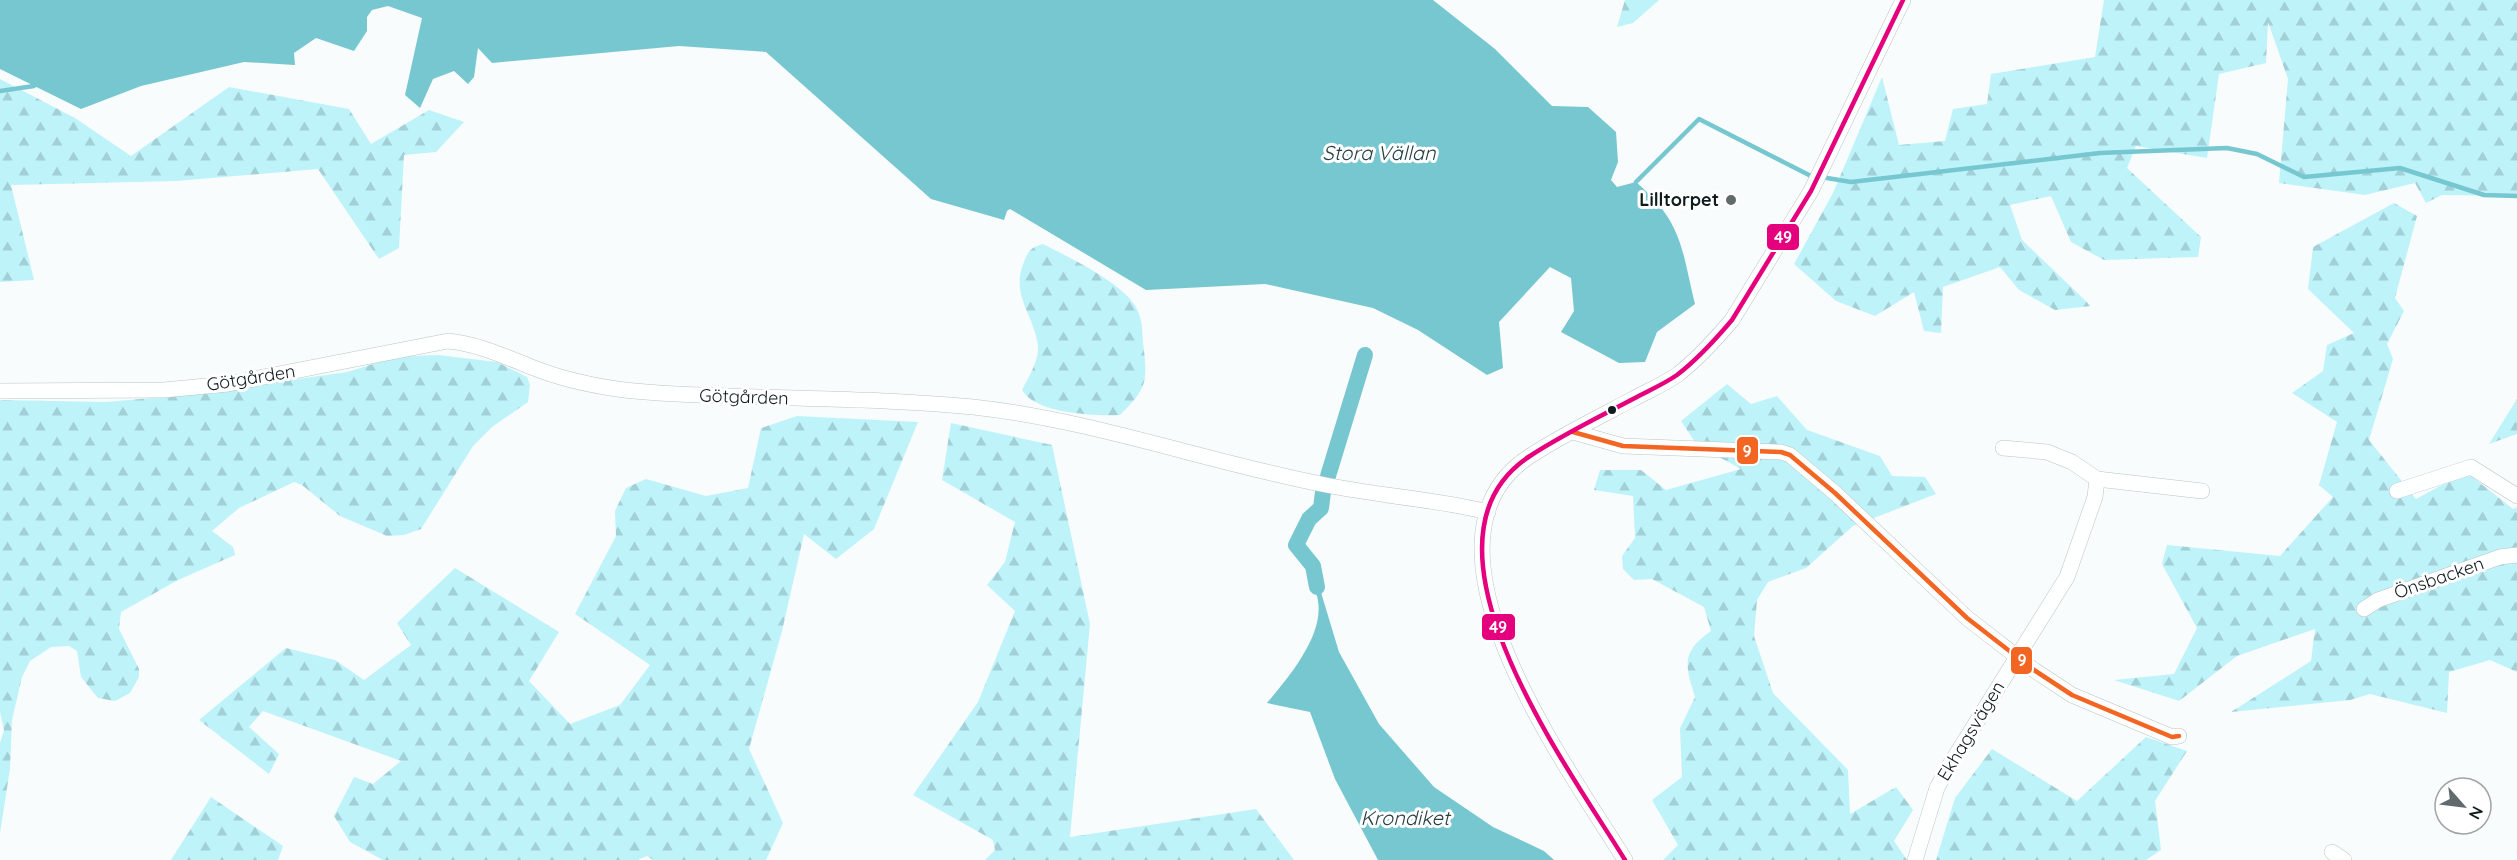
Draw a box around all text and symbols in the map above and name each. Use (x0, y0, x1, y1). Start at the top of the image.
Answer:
water label: Stora Vällan (1322, 140, 1436, 165)
place label: Lilltorpet (1639, 188, 1719, 211)
marker: Lilltorpet (1724, 193, 1738, 207)
line badge: 49 (1766, 223, 1800, 251)
text: 49 (1774, 227, 1792, 247)
street label: Götgården (205, 359, 297, 396)
street label: Götgården (699, 383, 789, 410)
unlabelled marker (1606, 404, 1618, 416)
line badge: 9 (1736, 436, 1759, 465)
text: 9 (1742, 441, 1752, 461)
street label: Önsbacken (2391, 551, 2487, 604)
line badge: 49 (1481, 613, 1516, 641)
text: 49 (1489, 617, 1507, 637)
line badge: 9 (2010, 646, 2033, 675)
text: 9 (2017, 650, 2027, 670)
street label: Ekhagsvägen (1932, 677, 2009, 785)
north arrow (2433, 776, 2493, 836)
text: N (2465, 803, 2488, 823)
water label: Krondiket (1361, 805, 1452, 830)

